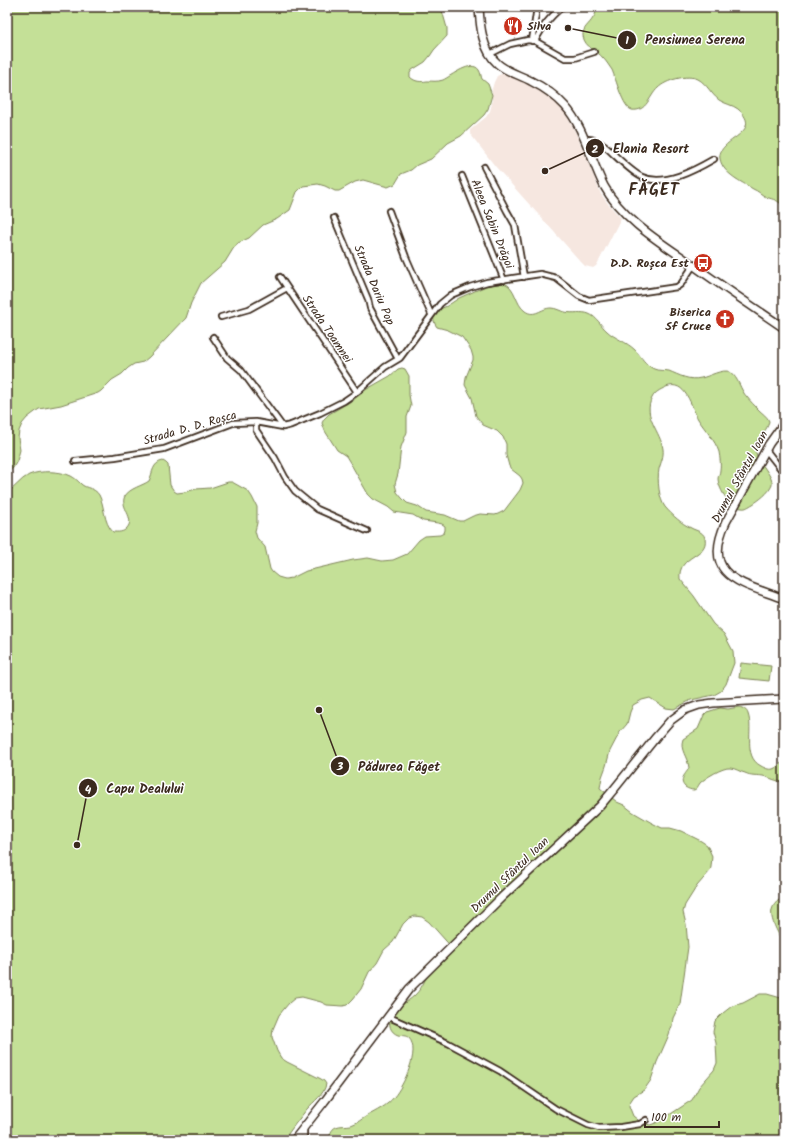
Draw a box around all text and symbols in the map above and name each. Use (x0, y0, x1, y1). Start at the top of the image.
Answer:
restaurant icon: Silva (502, 15, 524, 37)
place label: Silva (527, 17, 551, 36)
callout: Pensiunea Serena (617, 27, 753, 52)
text: Pensiunea Serena (645, 30, 745, 51)
text: 1 (625, 31, 629, 50)
callout: Elania Resort (585, 136, 697, 161)
text: Elania Resort (613, 139, 689, 160)
text: 2 (592, 140, 599, 159)
street label: Aleea Sabin Drăgoi (465, 176, 519, 273)
district label: FĂGET (629, 178, 680, 203)
street label: Strada Dariu Pop (349, 242, 400, 328)
bus stop icon: D.D. Roșca Est (692, 252, 714, 274)
place label: D.D. Roșca Est (610, 254, 690, 273)
street label: Strada Toamnei (297, 291, 358, 368)
place label: Biserica Sf Cruce (665, 303, 711, 336)
church icon: Biserica Sf Cruce (714, 308, 736, 330)
street label: Strada D. D. Roșca (141, 405, 239, 450)
street label: Drumul Sfântul Ioan (707, 427, 773, 527)
callout: Pădurea Făget (330, 754, 448, 779)
text: 3 (336, 757, 344, 776)
text: Pădurea Făget (358, 757, 440, 778)
callout: Capu Dealului (78, 776, 192, 801)
text: Capu Dealului (106, 779, 184, 800)
text: 4 (85, 780, 92, 799)
street label: Drumul Sfântul Ioan (466, 832, 554, 918)
scale bar (645, 1103, 719, 1129)
text: 100 m (651, 1108, 682, 1127)

